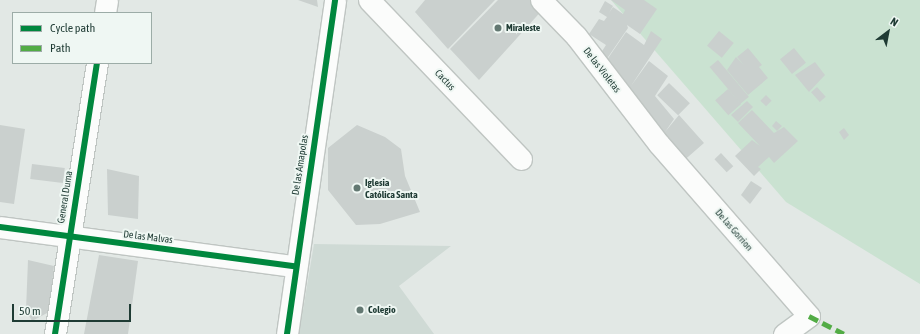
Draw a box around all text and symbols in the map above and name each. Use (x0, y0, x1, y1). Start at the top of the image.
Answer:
legend (12, 12, 152, 64)
north arrow (868, 12, 908, 52)
text: N (888, 15, 900, 29)
text: Cycle path (50, 21, 95, 35)
place label: Miraleste (506, 22, 540, 34)
marker: Miraleste (493, 23, 503, 33)
text: Path (50, 41, 71, 55)
street label: De las Violetas (581, 45, 623, 95)
street label: Cactus (432, 67, 458, 93)
street label: De las Amapolas (289, 134, 311, 196)
street label: General Duma (55, 170, 75, 224)
place label: Iglesia Católica Santa (365, 176, 418, 200)
marker: Iglesia Católica Santa (352, 183, 362, 193)
street label: De las Gorrion (713, 207, 755, 253)
street label: De las Malvas (123, 228, 173, 246)
scale bar (14, 296, 133, 322)
text: 50 m (19, 304, 41, 318)
place label: Colegio (368, 304, 396, 316)
marker: Colegio (355, 305, 365, 315)

